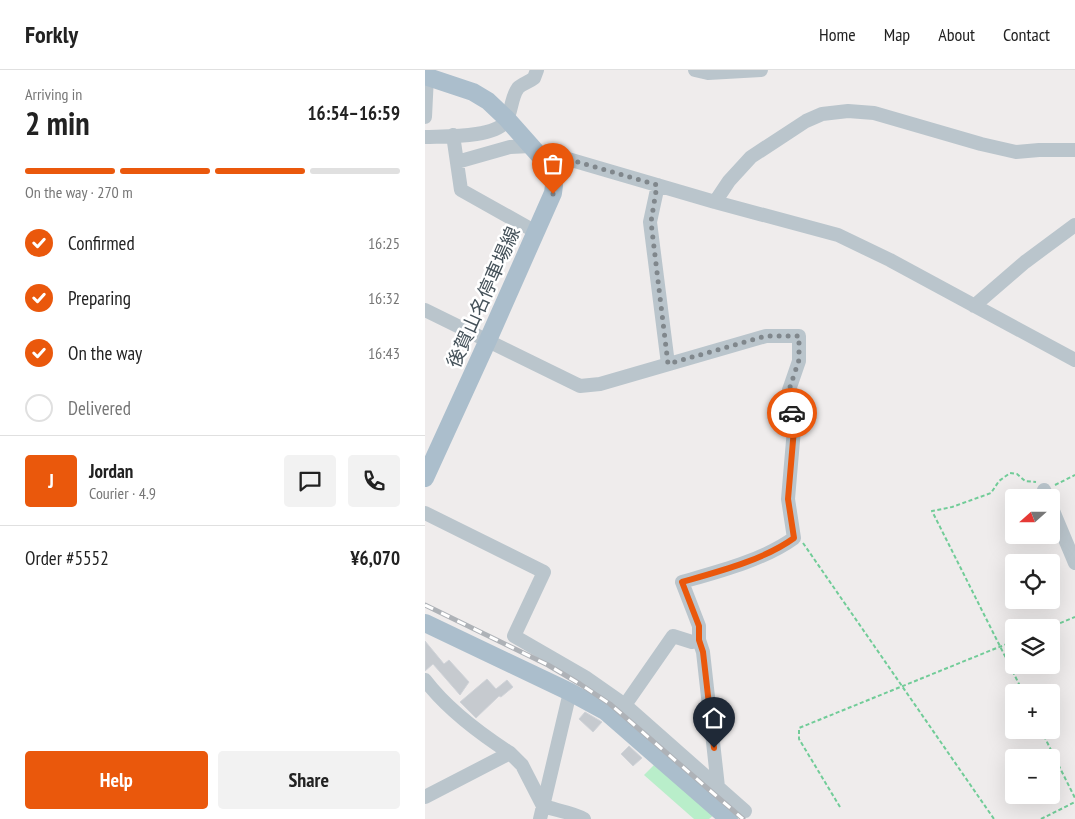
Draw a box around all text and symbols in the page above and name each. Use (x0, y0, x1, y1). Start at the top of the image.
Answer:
text: Forkly (25, 19, 78, 50)
text: Home (819, 23, 856, 46)
text: Map (884, 23, 910, 46)
text: About (938, 23, 975, 46)
text: Contact (1003, 23, 1050, 46)
text: Arriving in (25, 84, 82, 104)
text: 16:54–16:59 (307, 101, 400, 125)
text: 2 min (25, 102, 90, 144)
pin (532, 143, 574, 194)
icon: bag (539, 150, 567, 178)
text: On the way · 270 m (25, 182, 133, 202)
street label: 後賀山名停車場線 (441, 223, 525, 371)
icon: check (25, 229, 53, 257)
text: Confirmed (68, 231, 135, 255)
text: 16:25 (368, 233, 400, 253)
icon: check (25, 284, 53, 312)
text: Preparing (68, 286, 131, 310)
text: 16:32 (368, 288, 400, 308)
icon: check (25, 339, 53, 367)
text: On the way (68, 341, 142, 365)
text: 16:43 (368, 343, 400, 363)
courier (767, 388, 817, 438)
text: Delivered (68, 396, 131, 420)
icon: car (778, 399, 806, 427)
button: chat (284, 455, 336, 507)
button: phone (348, 455, 400, 507)
text: Jordan (89, 459, 133, 483)
text: J (48, 469, 54, 493)
text: Courier · 4.9 (89, 483, 156, 503)
north arrow (1005, 489, 1060, 544)
map controls (1005, 489, 1060, 804)
text: Order #5552 (25, 546, 109, 570)
text: ¥6,070 (350, 546, 400, 570)
button: locate (1005, 554, 1060, 609)
button: layers (1005, 619, 1060, 674)
button: + (1005, 684, 1060, 739)
pin (693, 697, 735, 748)
icon: home (700, 704, 728, 732)
button: − (1005, 749, 1060, 804)
button: Help (25, 751, 208, 809)
button: Share (218, 751, 400, 809)

